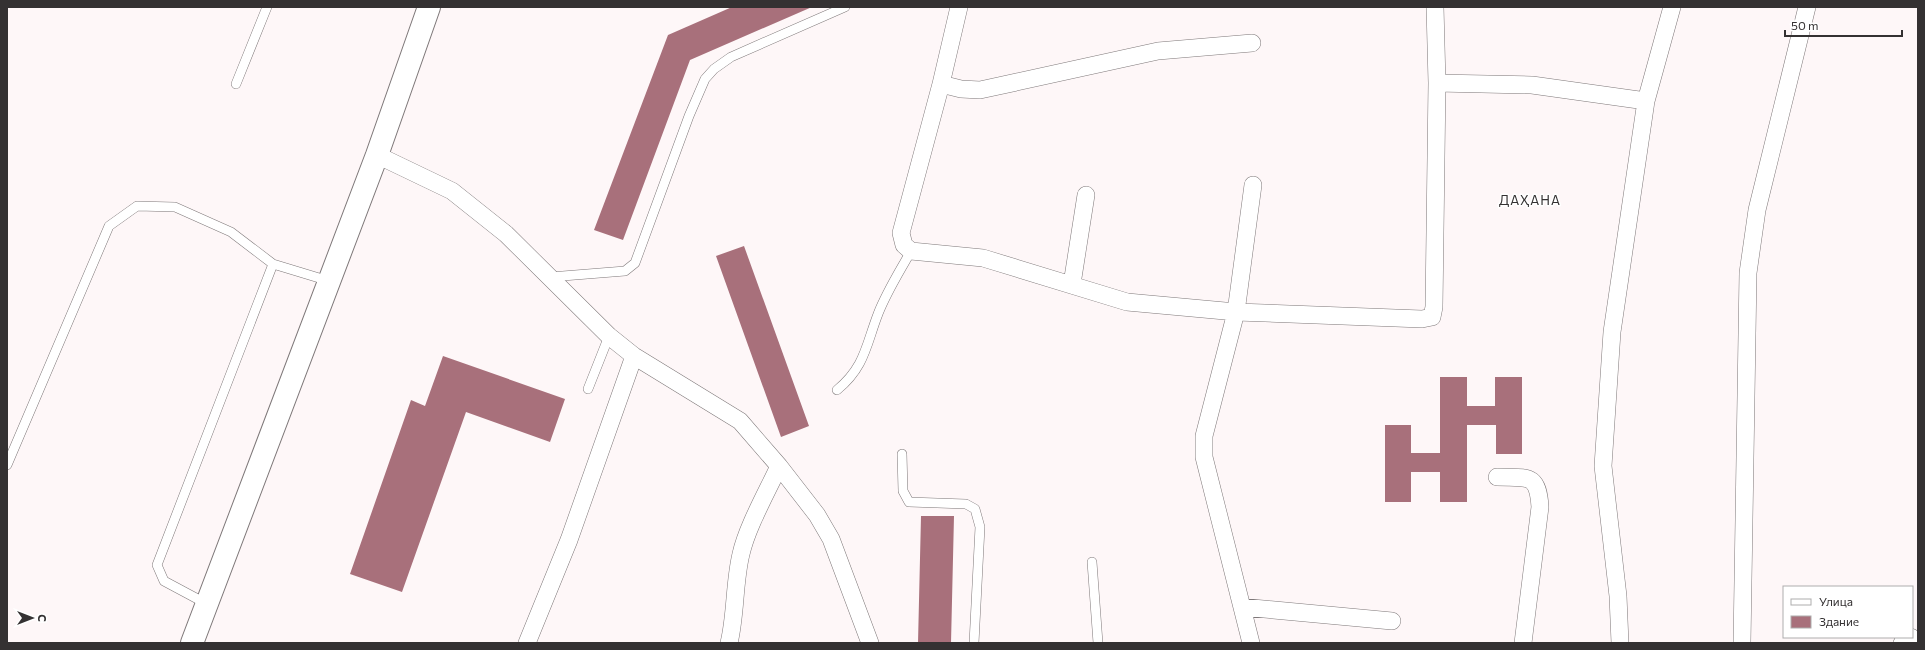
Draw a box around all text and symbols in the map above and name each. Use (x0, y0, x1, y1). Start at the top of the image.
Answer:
scale bar (1785, 12, 1902, 38)
text: 50 m (1791, 18, 1819, 32)
district label: ДАҲАНА (1499, 192, 1561, 208)
legend (1783, 586, 1913, 638)
text: Улица (1819, 594, 1853, 608)
north arrow (12, 598, 52, 638)
text: С (36, 614, 49, 622)
text: Здание (1819, 614, 1859, 628)

